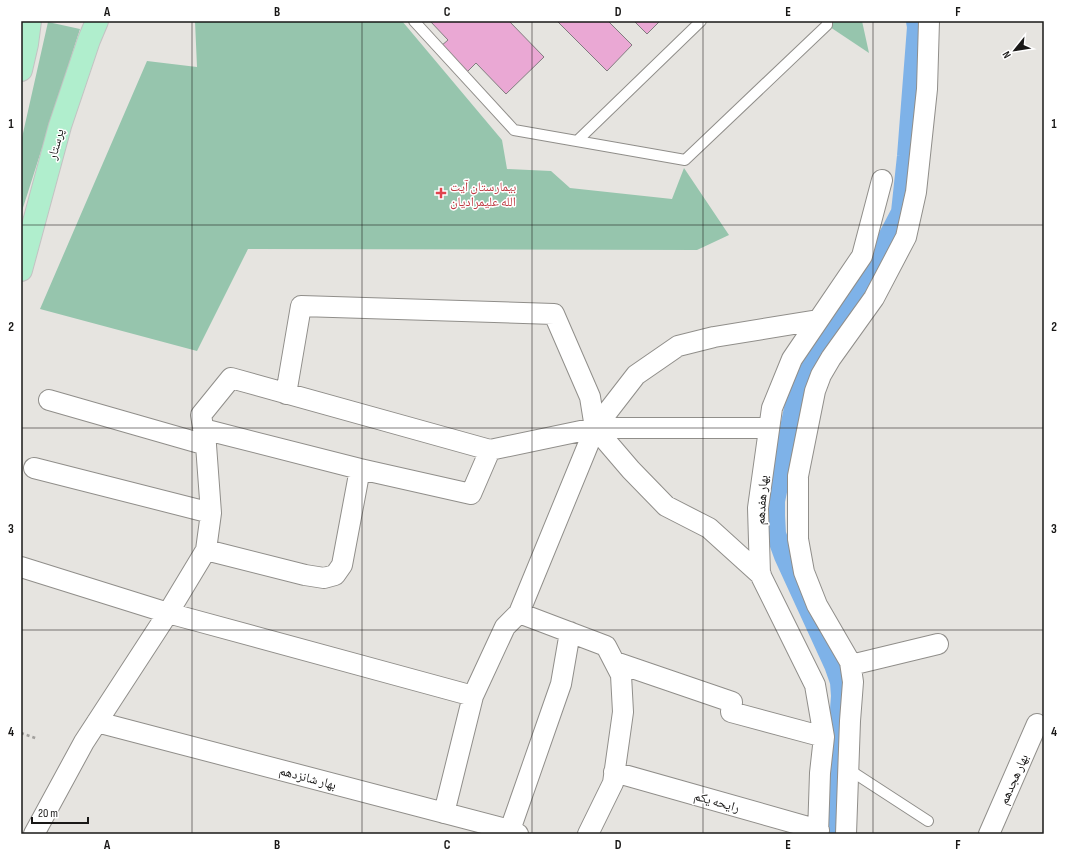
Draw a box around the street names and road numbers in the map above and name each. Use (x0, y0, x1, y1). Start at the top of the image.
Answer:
street label: پرستار (44, 127, 68, 162)
street label: بهار هفدهم (752, 474, 772, 526)
street label: بهار هجدهم (996, 752, 1032, 807)
street label: بهار شانزدهم (277, 763, 338, 793)
street label: رایحه یکم (692, 788, 741, 816)

